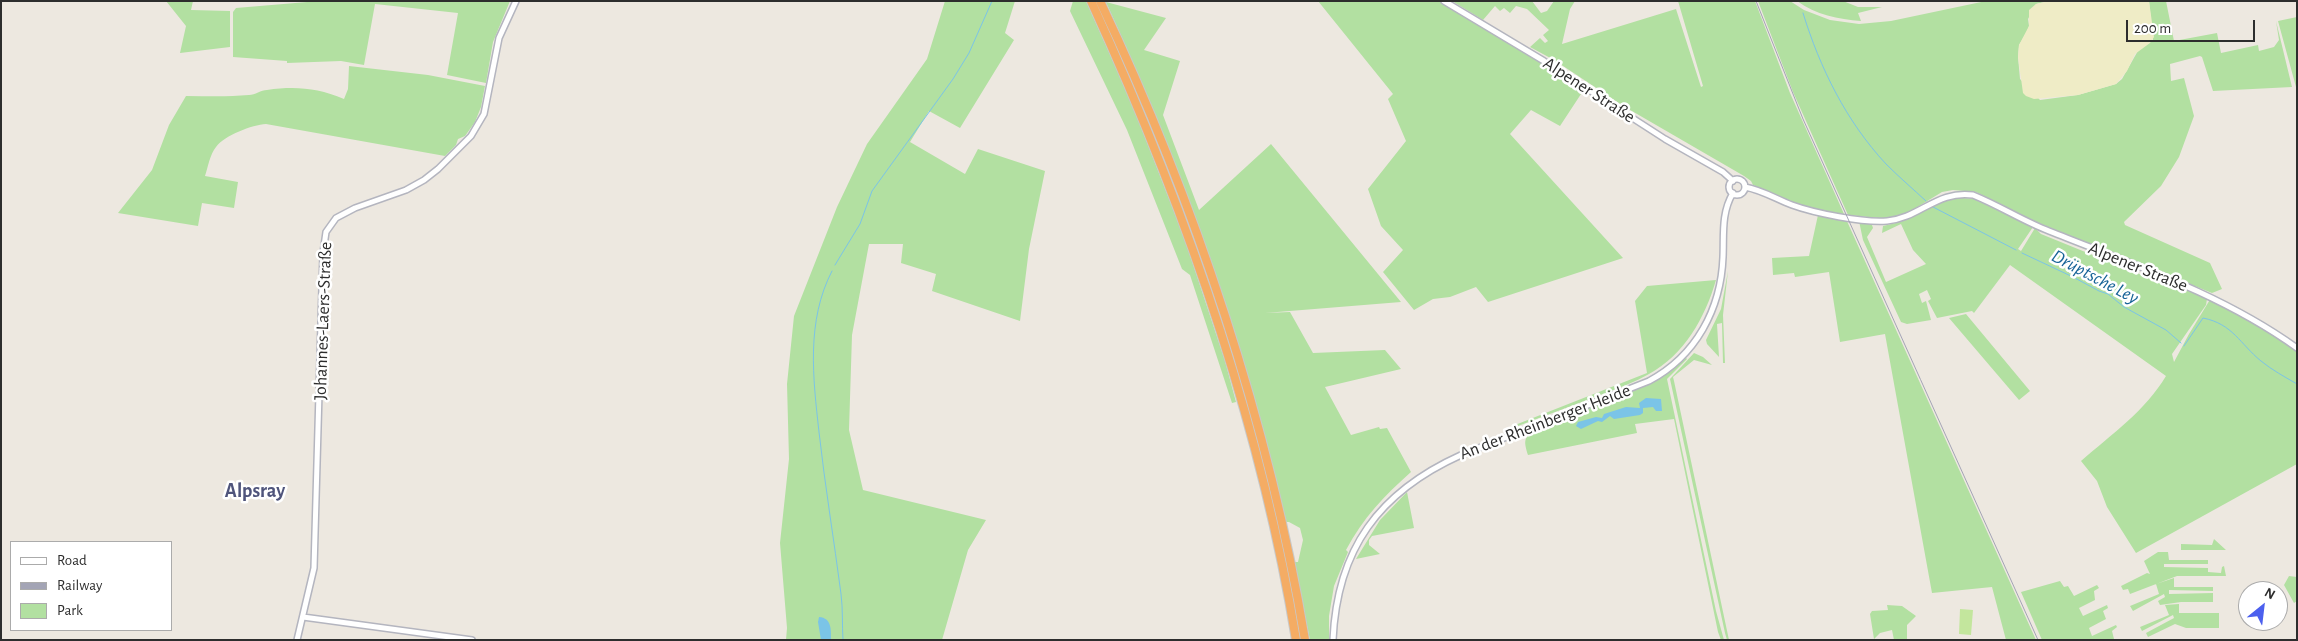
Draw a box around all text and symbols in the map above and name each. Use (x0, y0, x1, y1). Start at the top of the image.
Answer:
scale bar (2128, 10, 2257, 42)
text: 200 m (2134, 21, 2171, 36)
street label: Alpener Straße (1539, 52, 1639, 128)
street label: Alpener Straße (2085, 237, 2191, 297)
street label: Johannes-Laers-Straße (309, 241, 337, 401)
water label: Drüptsche Ley (2048, 245, 2142, 309)
street label: An der Rheinberger Heide (1456, 379, 1634, 465)
district label: Alpsray (225, 479, 285, 503)
legend (10, 541, 172, 631)
text: Road (57, 553, 87, 568)
text: Railway (57, 578, 102, 593)
north arrow (2238, 581, 2288, 631)
text: N (2262, 585, 2277, 602)
text: Park (57, 603, 83, 618)

